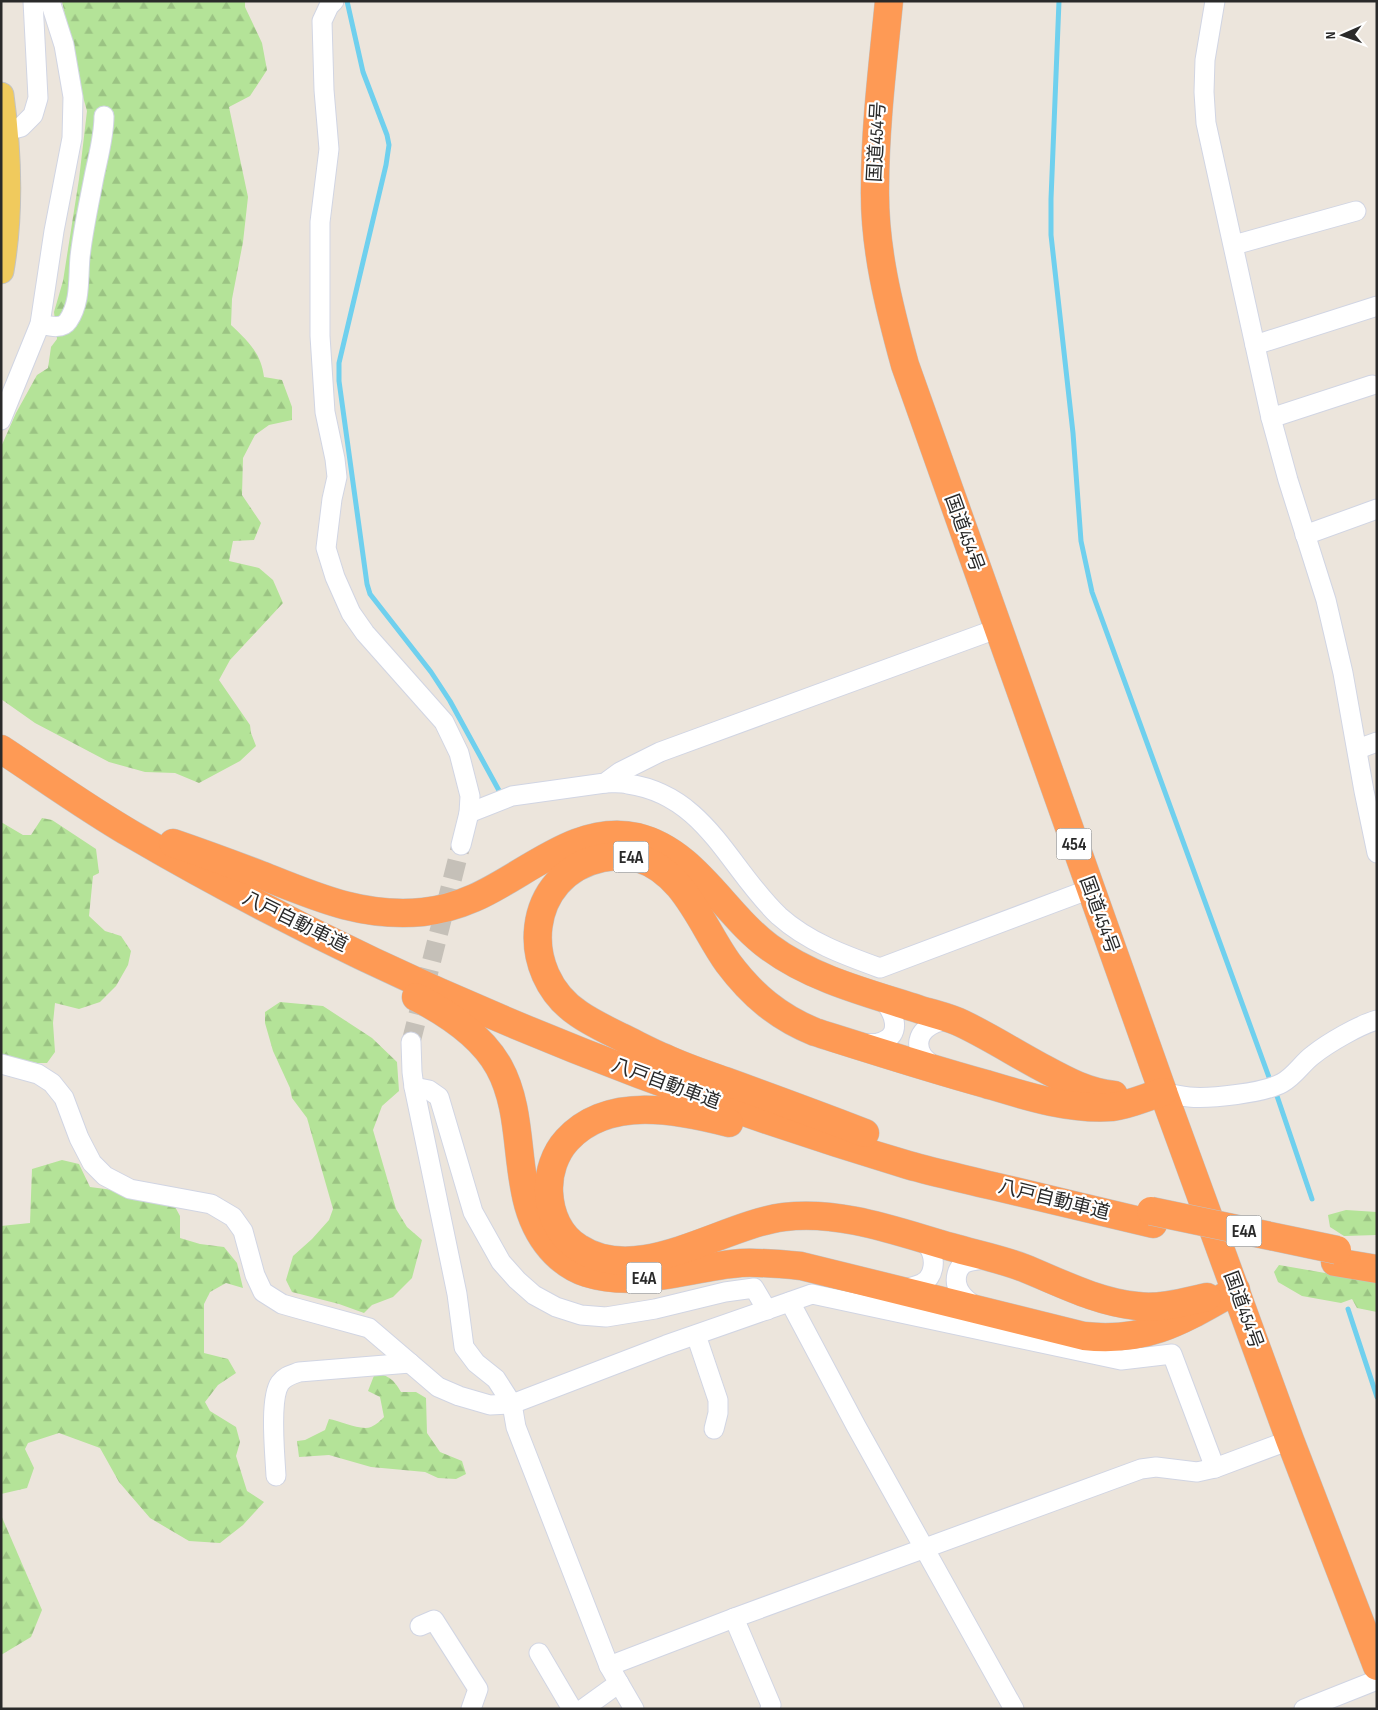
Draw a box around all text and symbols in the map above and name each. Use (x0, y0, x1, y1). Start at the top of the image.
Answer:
north arrow (1318, 10, 1368, 60)
text: N (1322, 31, 1339, 39)
street label: 国道454号 (863, 101, 891, 183)
street label: 国道454号 (939, 491, 989, 575)
road number: 454 (1056, 829, 1092, 860)
road number: E4A (614, 842, 648, 872)
street label: 国道454号 (1074, 873, 1124, 957)
street label: 八戸自動車道 (239, 887, 351, 957)
street label: 八戸自動車道 (608, 1054, 724, 1114)
street label: 八戸自動車道 (996, 1175, 1112, 1225)
road number: E4A (1226, 1216, 1262, 1246)
road number: E4A (626, 1262, 662, 1294)
street label: 国道454号 (1218, 1268, 1268, 1352)

